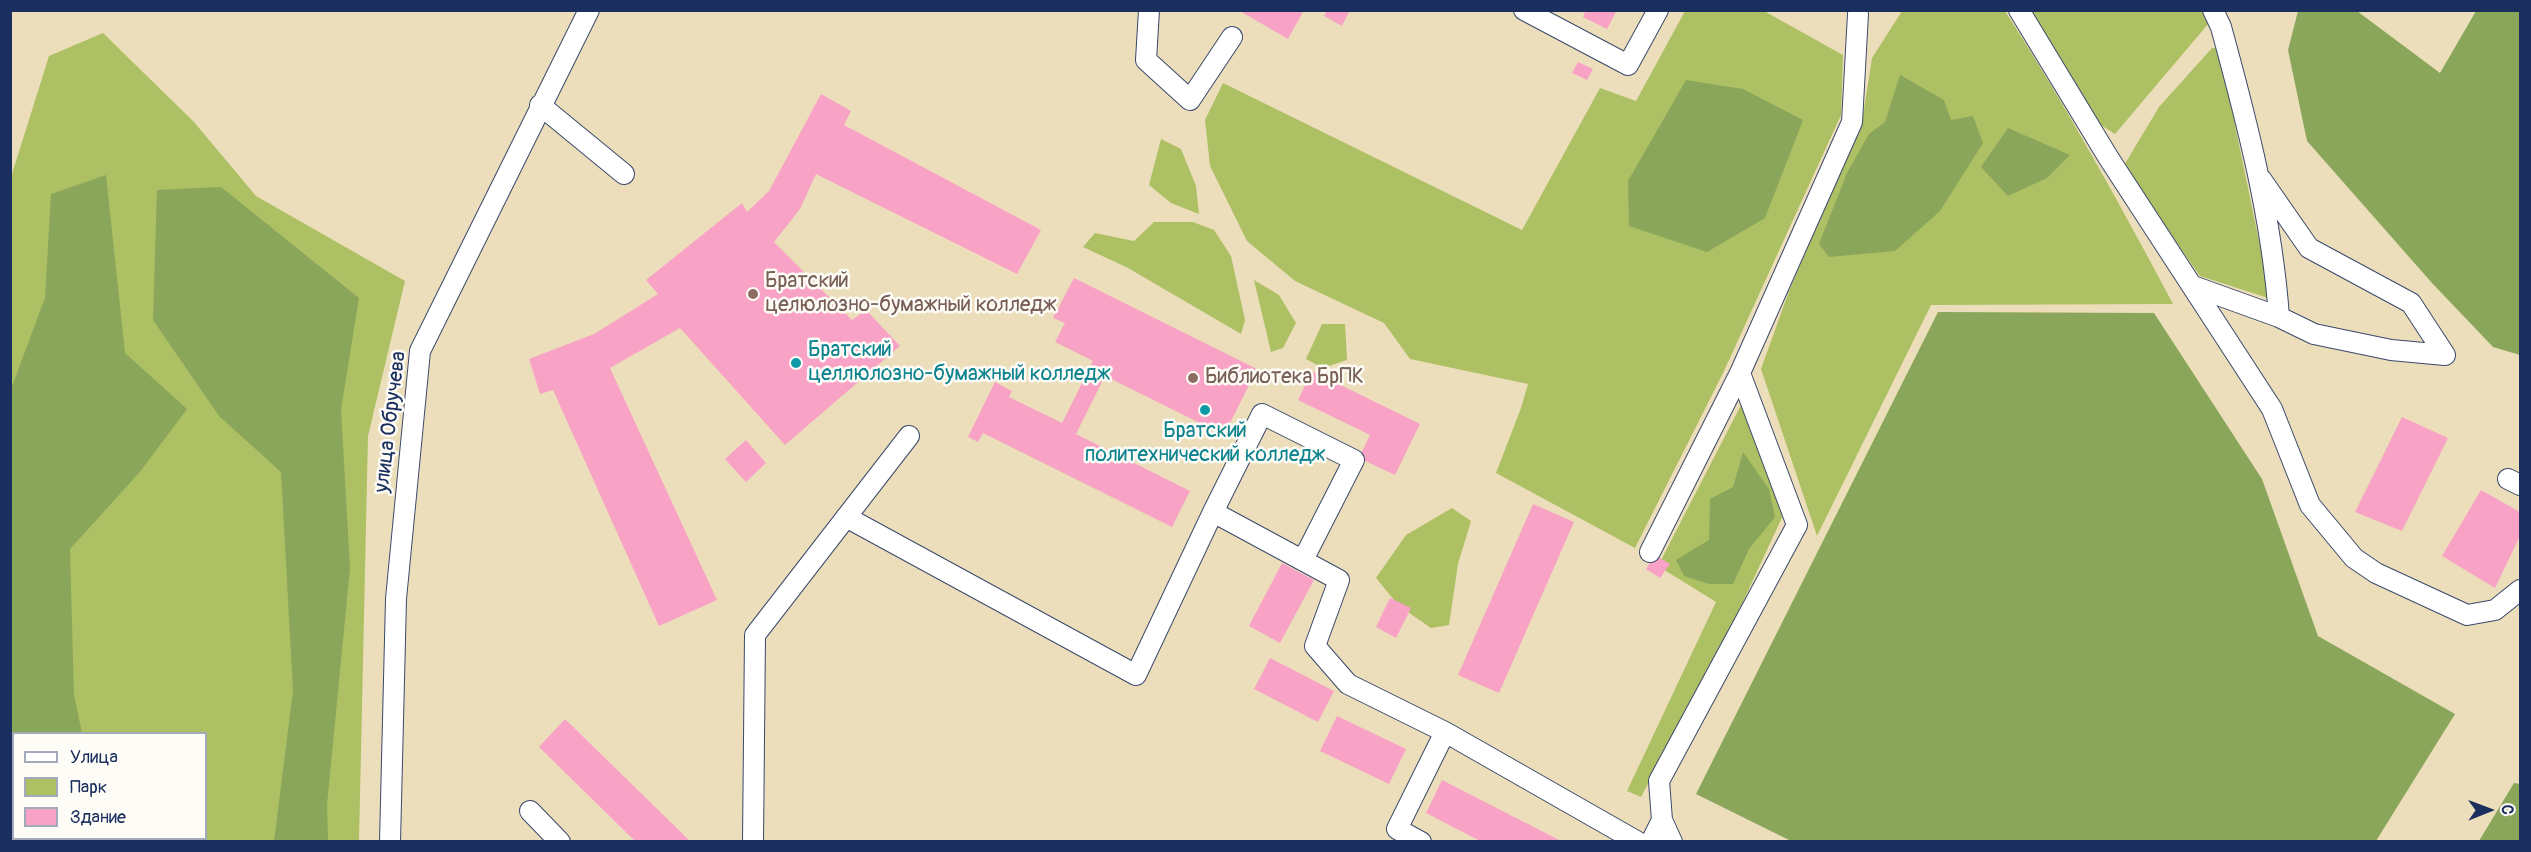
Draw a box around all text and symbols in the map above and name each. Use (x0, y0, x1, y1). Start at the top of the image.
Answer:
place label: Братский целюлозно-бумажный колледж (765, 269, 1056, 319)
marker: Братский целюлозно-бумажный колледж (746, 287, 760, 301)
place label: Братский целлюлозно-бумажный колледж (808, 338, 1110, 388)
street label: улица Обручева (370, 350, 412, 494)
marker: Братский целлюлозно-бумажный колледж (789, 356, 803, 370)
place label: Библиотека БрПК (1205, 365, 1364, 391)
marker: Библиотека БрПК (1186, 371, 1200, 385)
marker: Братский политехнический колледж (1198, 403, 1212, 417)
place label: Братский политехнический колледж (1085, 419, 1325, 469)
legend (12, 732, 207, 840)
text: Улица (70, 746, 118, 769)
text: Парк (70, 776, 107, 799)
north arrow (2459, 780, 2519, 840)
text: С (2497, 805, 2517, 815)
text: Здание (70, 806, 126, 829)

